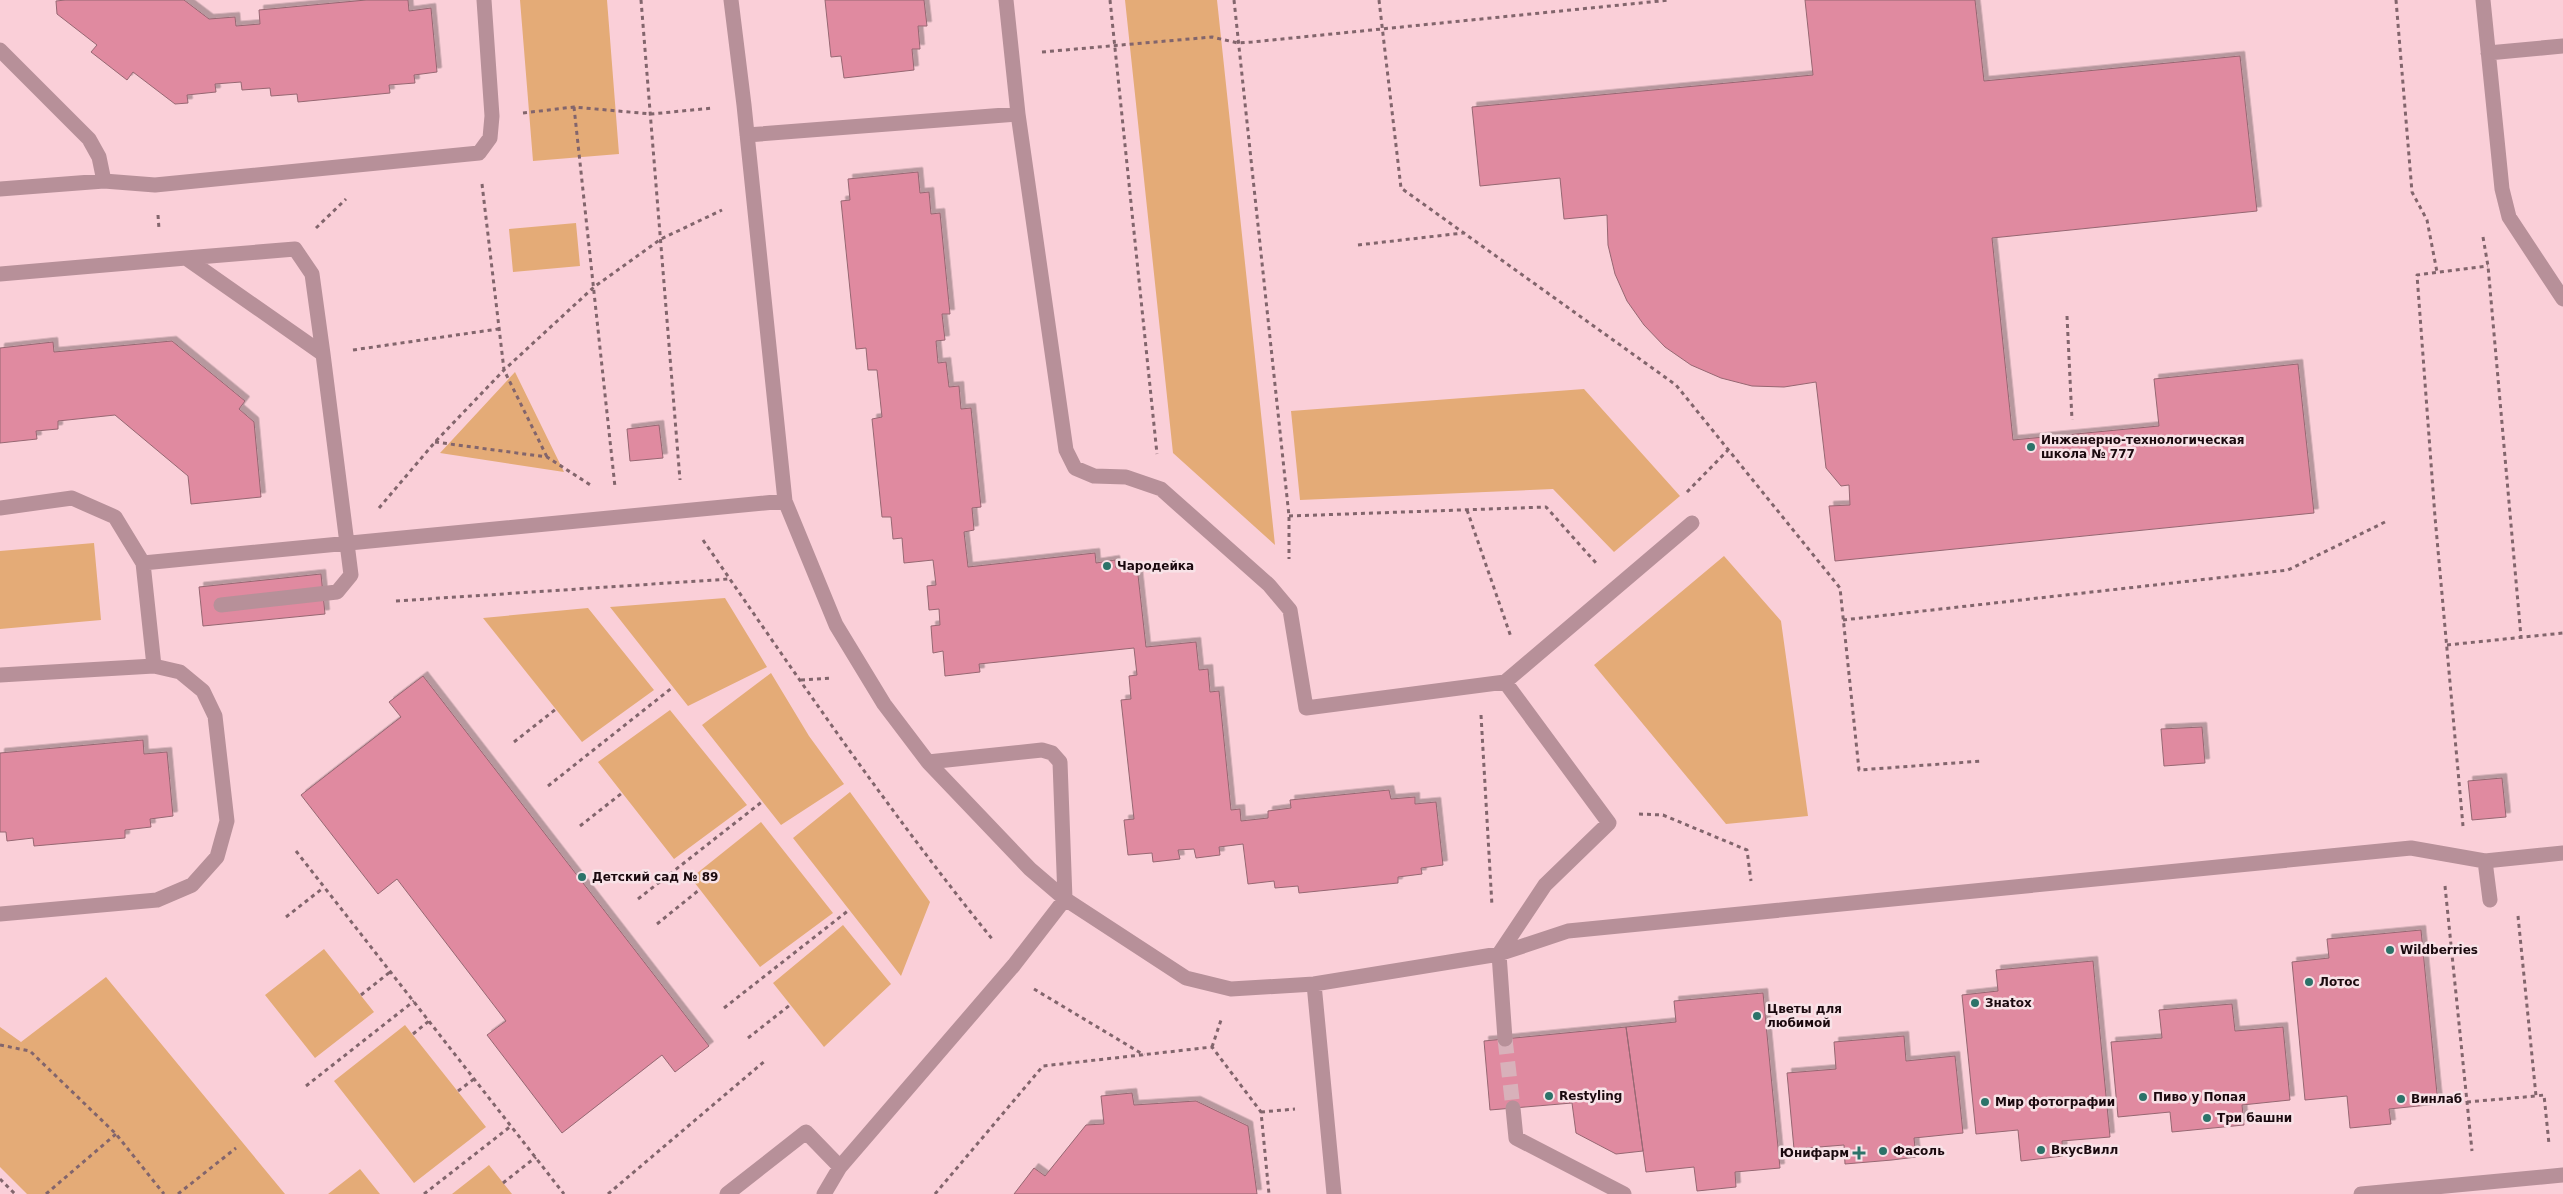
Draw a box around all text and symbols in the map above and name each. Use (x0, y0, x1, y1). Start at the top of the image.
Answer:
place label: Инженерно-технологическая школа № 777 (2041, 433, 2244, 461)
marker: Инженерно-технологическая школа № 777 (2025, 441, 2037, 453)
place label: Чародейка (1117, 559, 1194, 573)
marker: Чародейка (1101, 560, 1113, 572)
place label: Детский сад № 89 (592, 870, 718, 884)
marker: Детский сад № 89 (576, 871, 588, 883)
place label: Wildberries (2400, 943, 2478, 957)
marker: Wildberries (2384, 944, 2396, 956)
place label: Лотос (2319, 975, 2360, 989)
marker: Лотос (2303, 976, 2315, 988)
place label: Знаtox (1985, 996, 2032, 1010)
marker: Знаtox (1969, 997, 1981, 1009)
place label: Цветы для любимой (1767, 1002, 1842, 1030)
marker: Цветы для любимой (1751, 1010, 1763, 1022)
place label: Restyling (1559, 1089, 1622, 1103)
marker: Restyling (1543, 1090, 1555, 1102)
place label: Пиво у Попая (2153, 1090, 2246, 1104)
marker: Пиво у Попая (2137, 1091, 2149, 1103)
place label: Винлаб (2411, 1092, 2462, 1106)
marker: Винлаб (2395, 1093, 2407, 1105)
place label: Мир фотографии (1995, 1095, 2115, 1109)
marker: Мир фотографии (1979, 1096, 1991, 1108)
place label: Три башни (2217, 1111, 2292, 1125)
marker: Три башни (2201, 1112, 2213, 1124)
place label: ВкусВилл (2051, 1143, 2118, 1157)
place label: Фасоль (1893, 1144, 1945, 1158)
marker: ВкусВилл (2035, 1144, 2047, 1156)
marker: Фасоль (1877, 1145, 1889, 1157)
place label: Юнифарм (1780, 1146, 1849, 1160)
marker: Юнифарм (1853, 1147, 1865, 1159)

